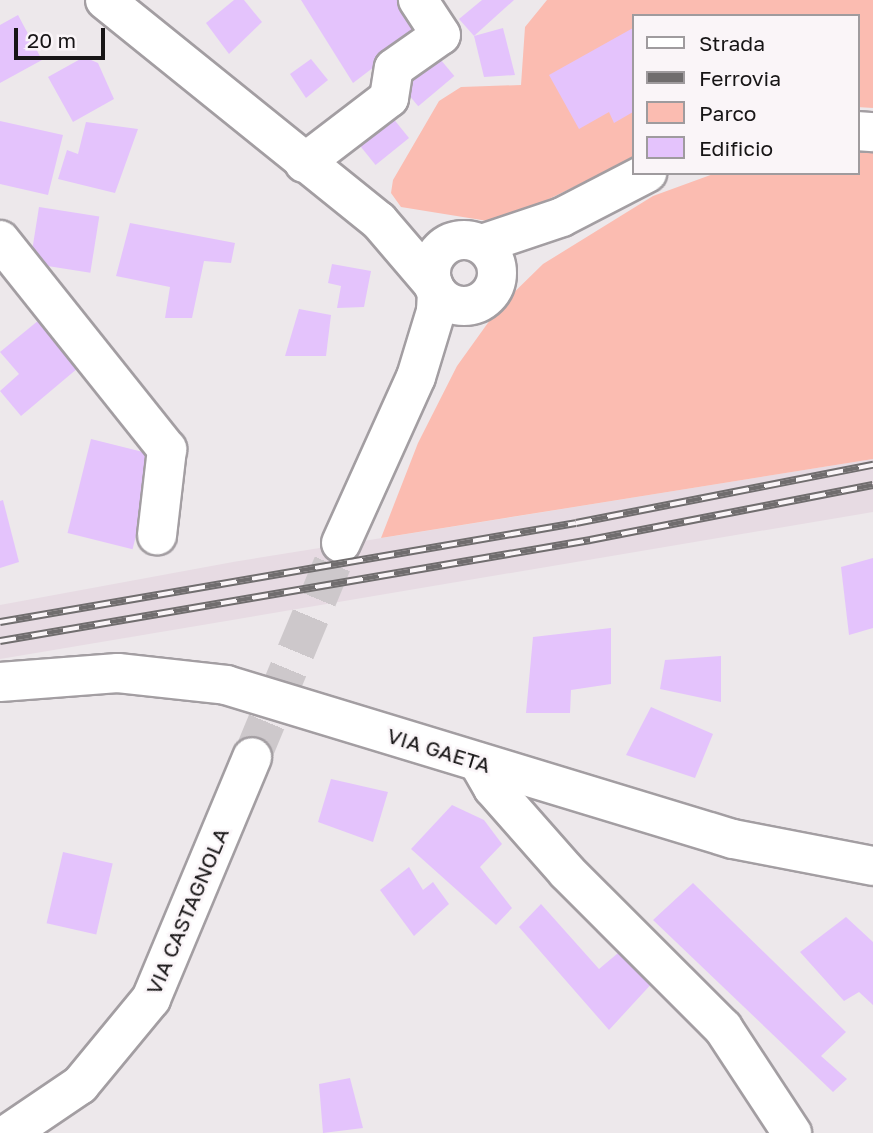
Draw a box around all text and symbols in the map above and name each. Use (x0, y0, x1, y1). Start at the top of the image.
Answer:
scale bar (18, 14, 108, 58)
legend (632, 14, 859, 175)
text: 20 m (27, 27, 76, 53)
text: Strada (699, 30, 765, 56)
text: Ferrovia (699, 65, 781, 91)
text: Parco (699, 100, 756, 126)
text: Edificio (699, 135, 773, 161)
street label: VIA GAETA (384, 722, 494, 778)
street label: VIA CASTAGNOLA (140, 824, 234, 998)

